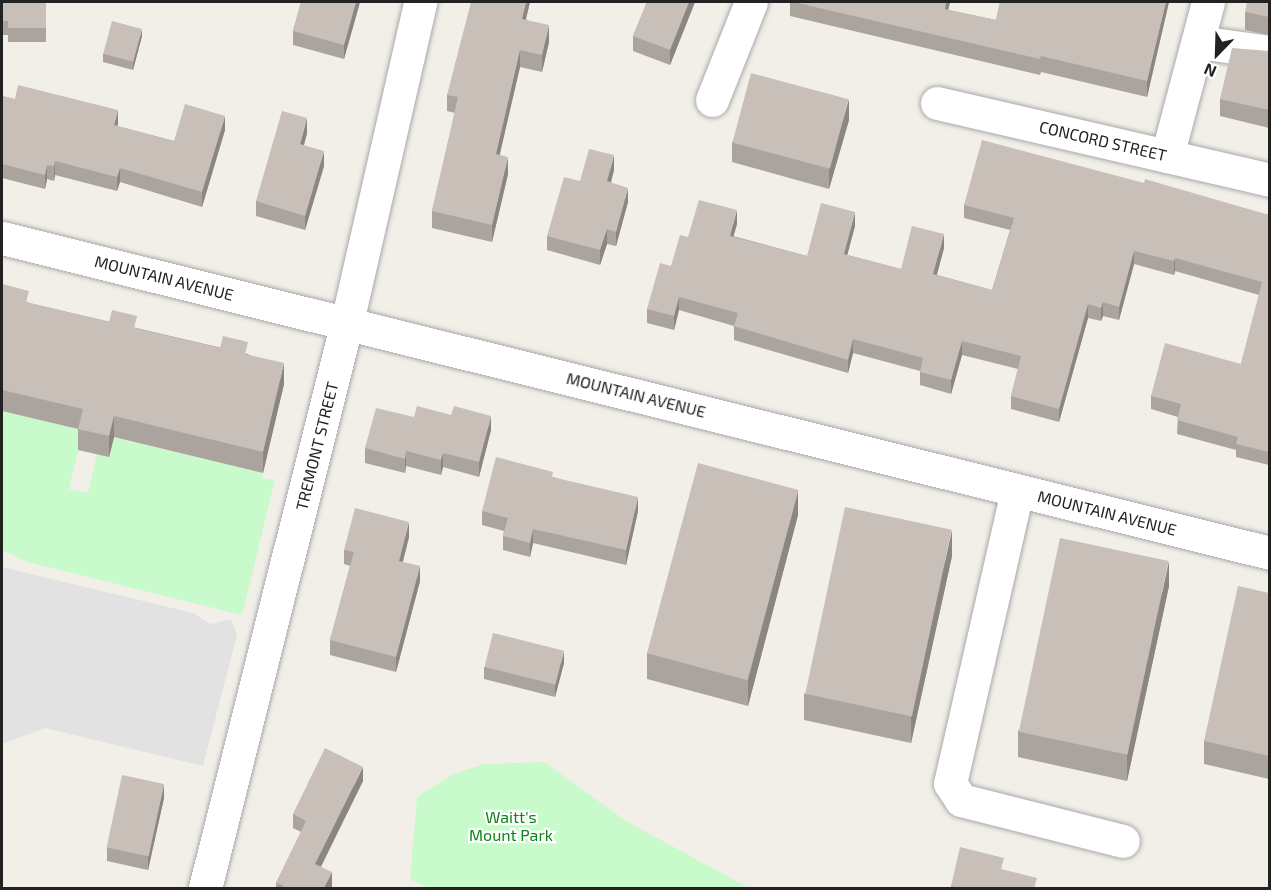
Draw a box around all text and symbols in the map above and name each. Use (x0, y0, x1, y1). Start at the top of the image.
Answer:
north arrow (1187, 24, 1247, 84)
text: N (1201, 60, 1219, 82)
street label: CONCORD STREET (1038, 117, 1168, 165)
street label: MOUNTAIN AVENUE (92, 251, 236, 305)
street label: MOUNTAIN AVENUE (564, 368, 708, 422)
street label: TREMONT STREET (292, 379, 342, 513)
street label: MOUNTAIN AVENUE (1035, 486, 1179, 540)
park label: Waitt's Mount Park (469, 807, 553, 845)

